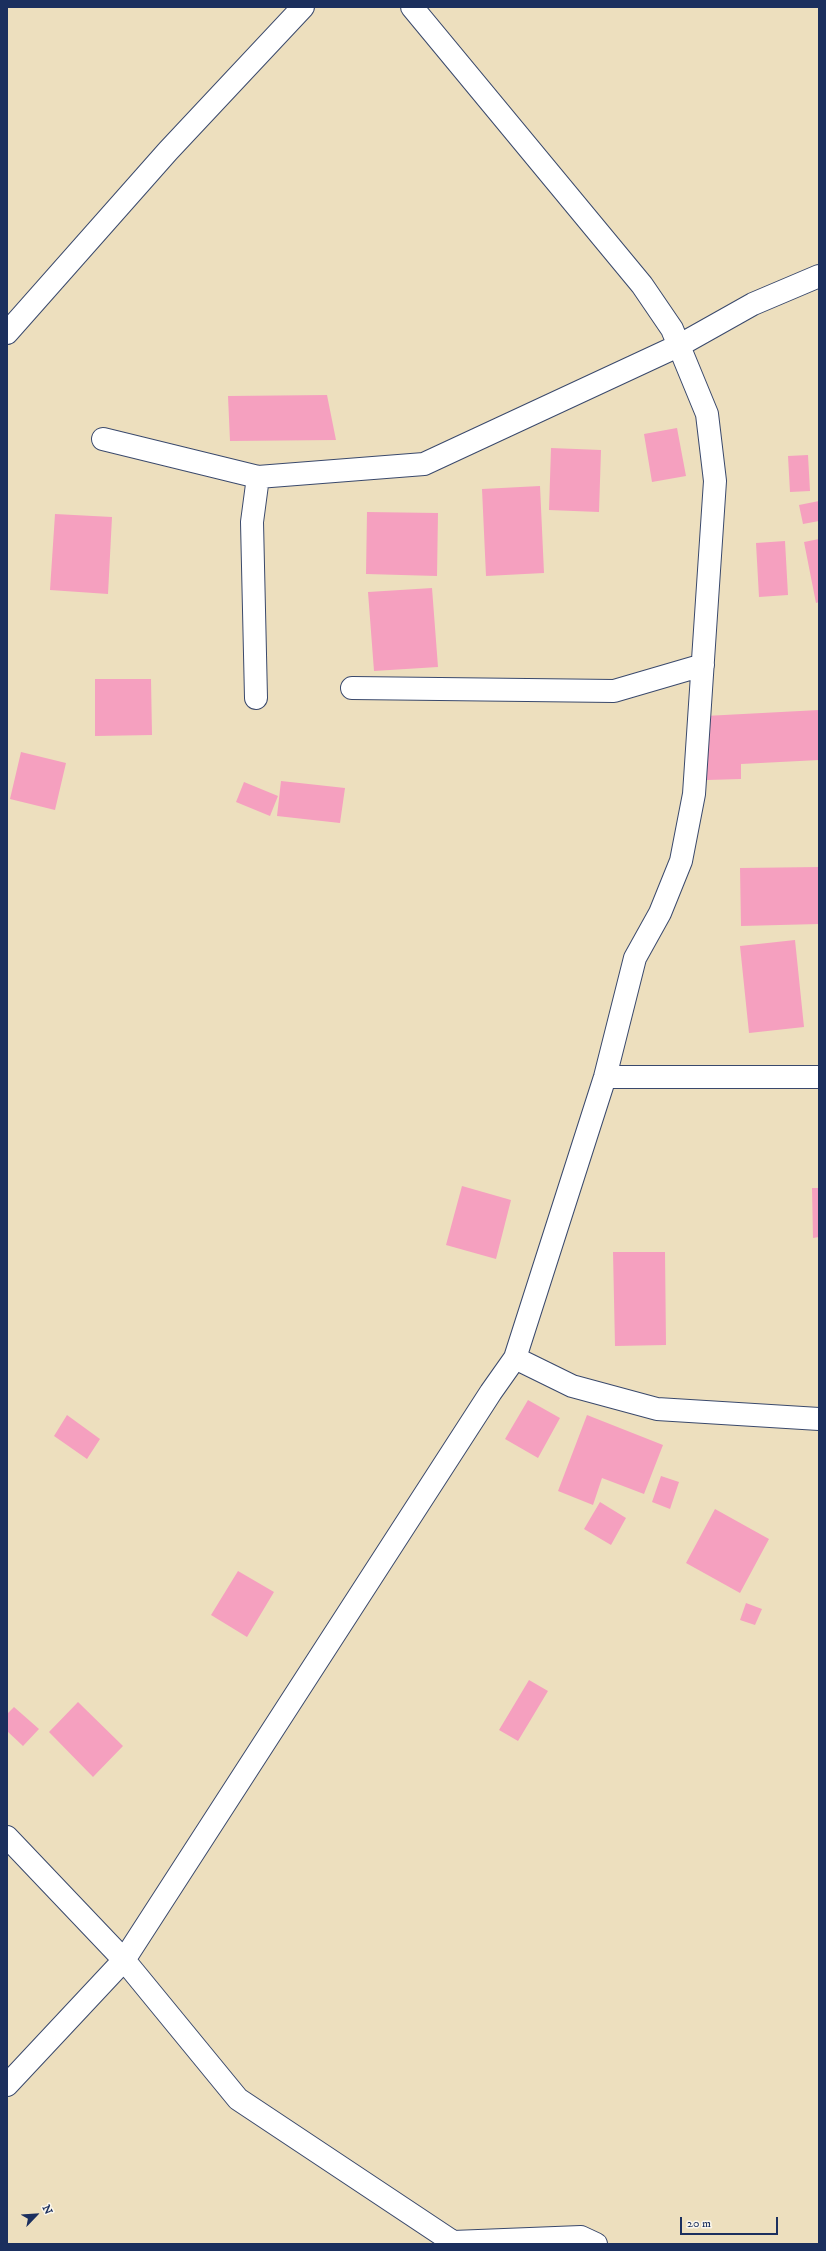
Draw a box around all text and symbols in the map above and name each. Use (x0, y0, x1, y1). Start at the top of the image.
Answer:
north arrow (16, 2195, 56, 2235)
text: N (39, 2203, 55, 2217)
scale bar (682, 2209, 780, 2235)
text: 20 m (687, 2216, 711, 2231)

